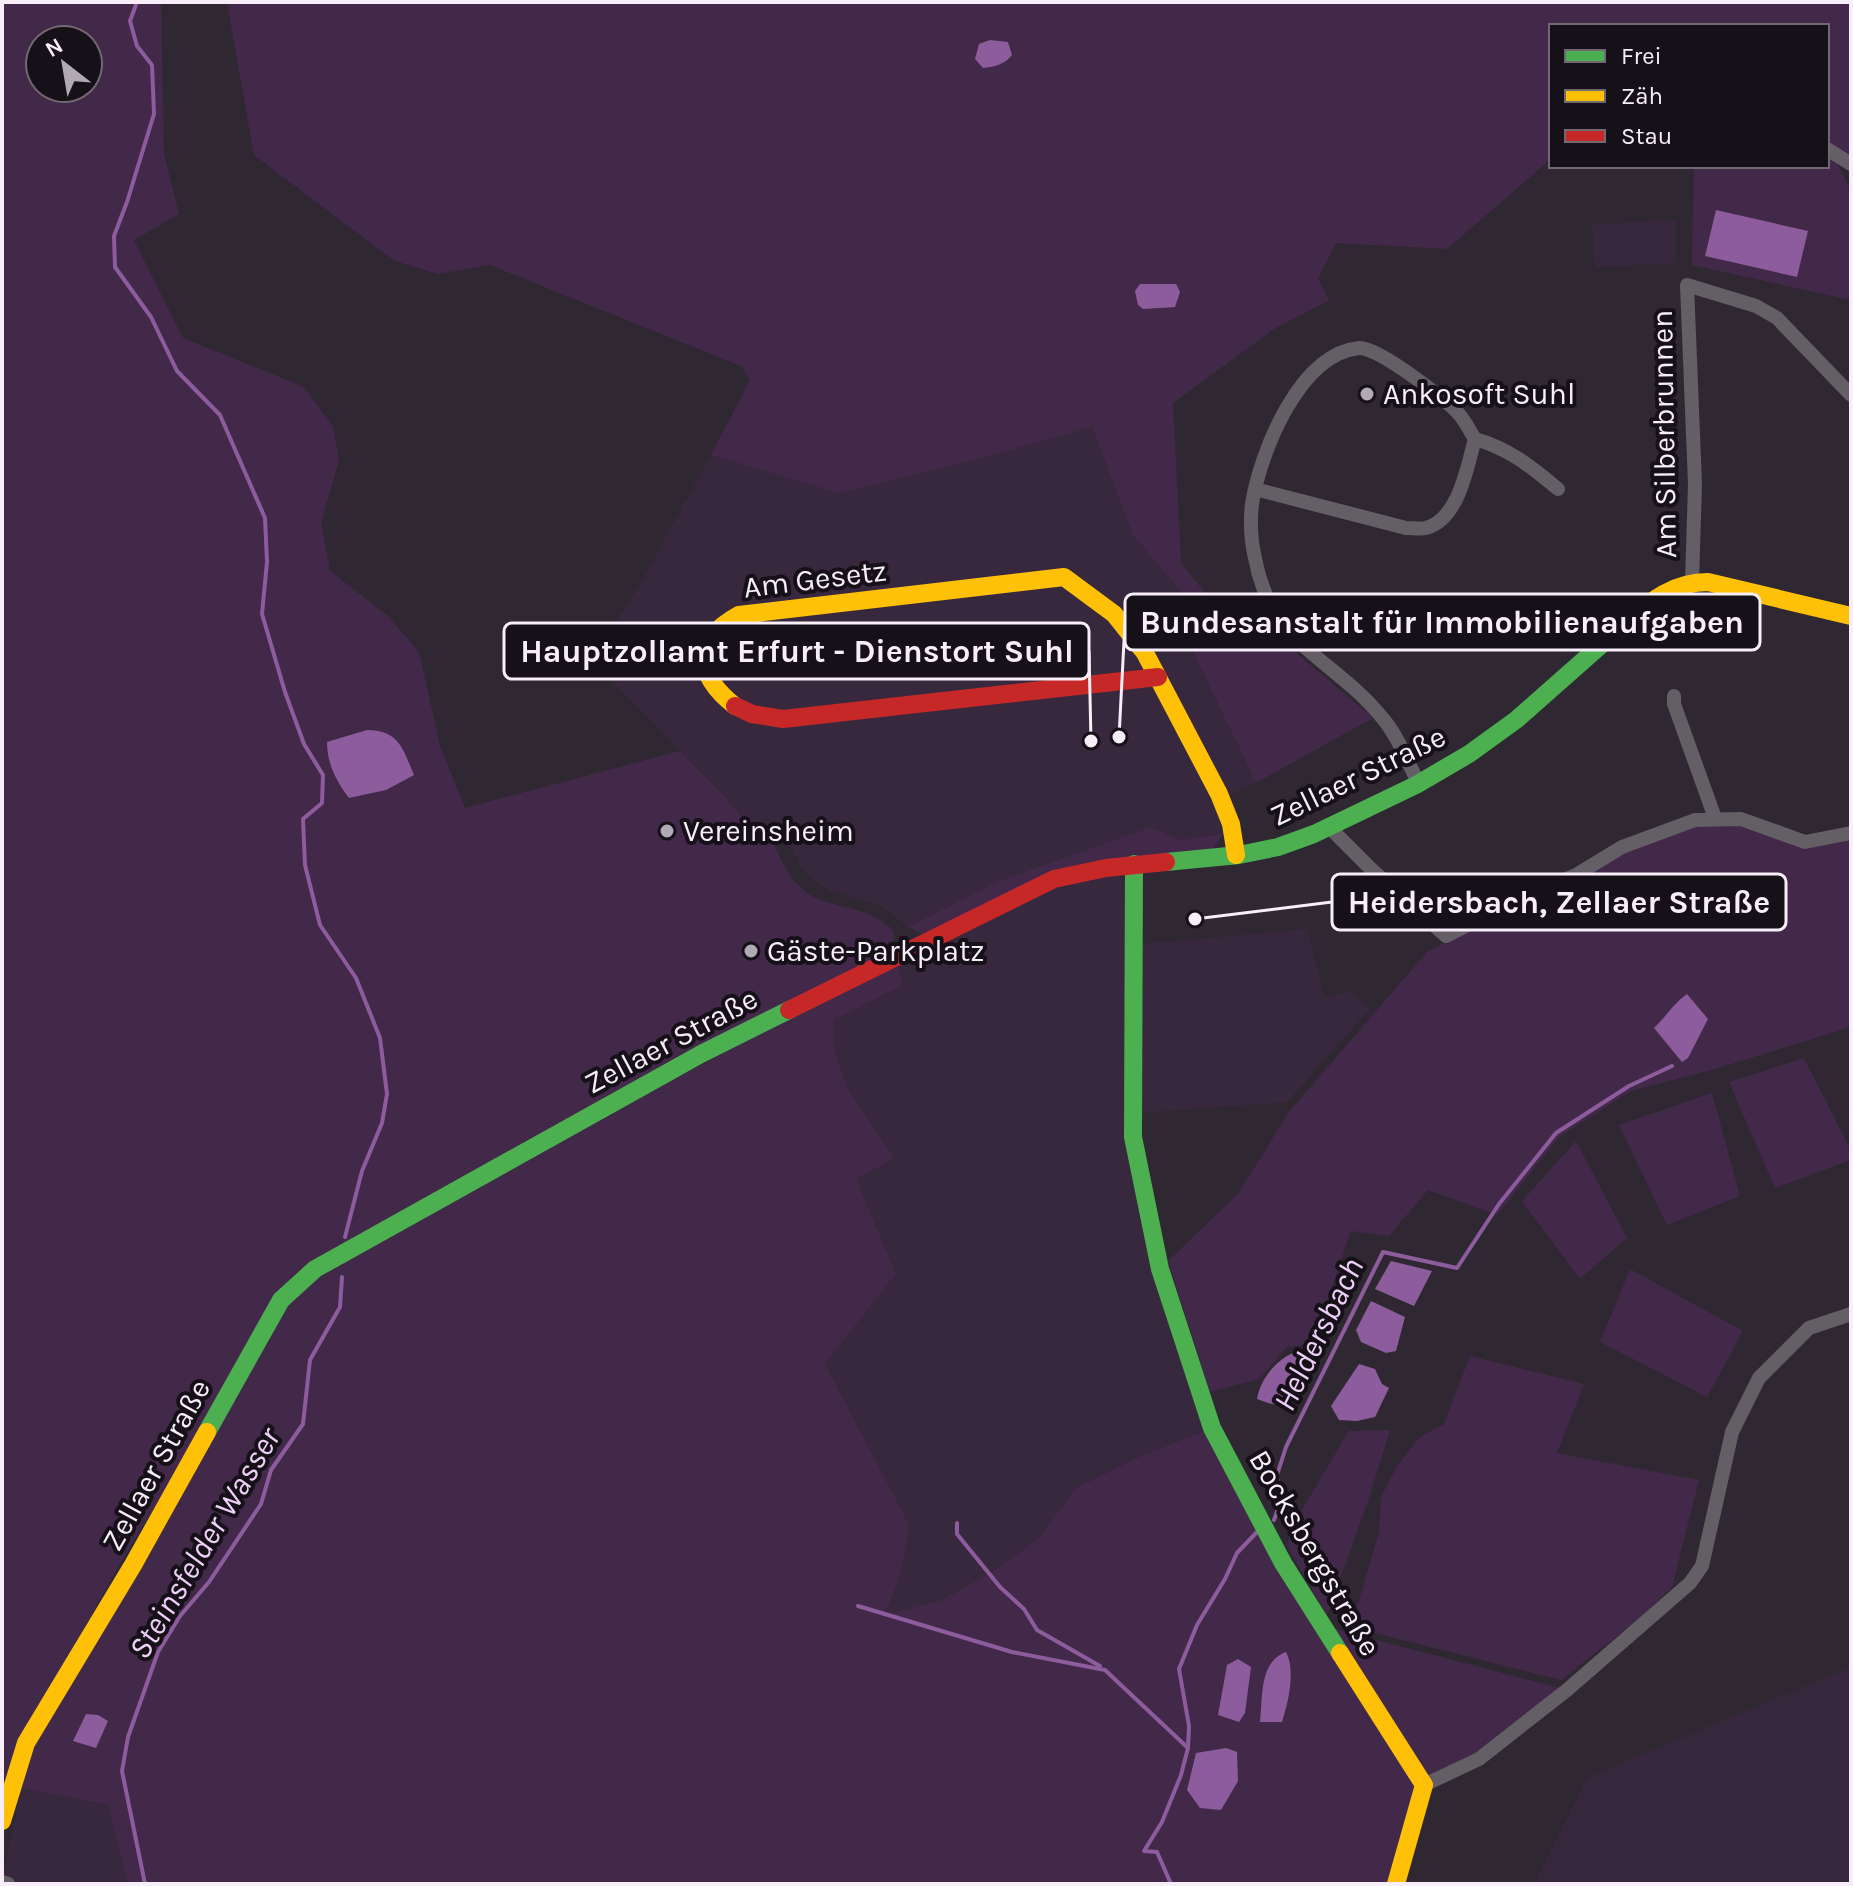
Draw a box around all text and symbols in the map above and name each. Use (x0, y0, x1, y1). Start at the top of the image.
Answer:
north arrow (24, 24, 104, 104)
legend (1549, 24, 1829, 168)
text: N (41, 33, 68, 63)
text: Frei (1621, 42, 1662, 70)
text: Zäh (1621, 82, 1663, 110)
text: Stau (1621, 122, 1672, 150)
street label: Am Silberbrunnen (1644, 309, 1684, 559)
place label: Ankosoft Suhl (1383, 376, 1575, 412)
marker: Ankosoft Suhl (1358, 385, 1376, 403)
street label: Am Gesetz (741, 552, 889, 606)
callout: Bundesanstalt für Immobilienaufgaben (1125, 594, 1760, 650)
text: Bundesanstalt für Immobilienaufgaben (1140, 604, 1744, 641)
callout: Hauptzollamt Erfurt - Dienstort Suhl (504, 623, 1089, 679)
text: Hauptzollamt Erfurt - Dienstort Suhl (520, 633, 1074, 670)
street label: Zellaer Straße (1265, 718, 1451, 834)
place label: Vereinsheim (683, 813, 854, 849)
marker: Vereinsheim (658, 822, 676, 840)
callout: Heidersbach, Zellaer Straße (1332, 874, 1786, 930)
text: Heidersbach, Zellaer Straße (1348, 884, 1770, 921)
place label: Gäste-Parkplatz (767, 933, 985, 969)
marker: Gäste-Parkplatz (742, 942, 760, 960)
street label: Zellaer Straße (578, 980, 764, 1102)
water label: Heldersbach (1266, 1252, 1371, 1417)
street label: Zellaer Straße (94, 1373, 218, 1557)
water label: Steinsfelder Wasser (121, 1420, 289, 1665)
street label: Bocksbergstraße (1241, 1444, 1389, 1662)

